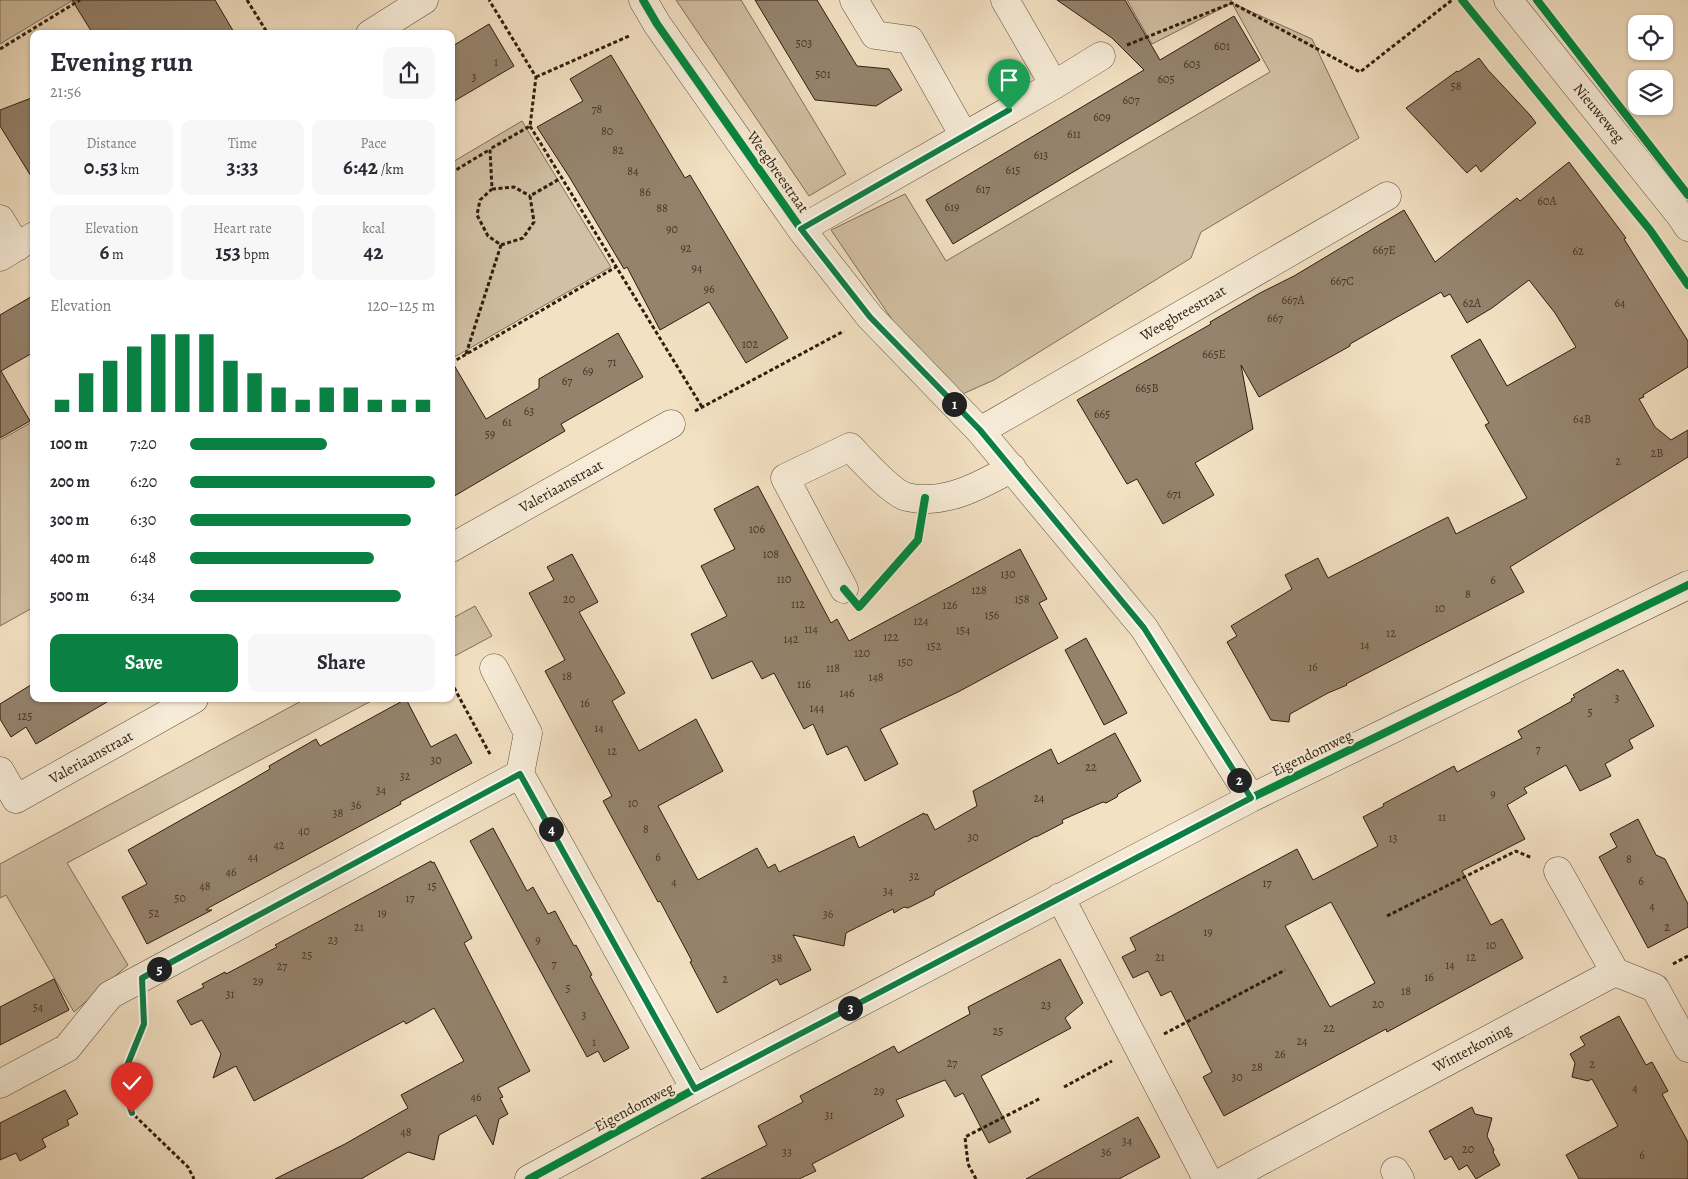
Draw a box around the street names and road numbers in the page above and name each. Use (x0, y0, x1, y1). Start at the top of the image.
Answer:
street label: Nieuweweg (1569, 79, 1629, 147)
street label: Weegbreestraat (742, 126, 814, 217)
street label: Weegbreestraat (1136, 280, 1230, 346)
street label: Valeriaanstraat (515, 455, 607, 518)
street label: Eigendomweg (1268, 725, 1356, 781)
street label: Valeriaanstraat (45, 726, 137, 789)
street label: Winterkoning (1428, 1019, 1515, 1078)
street label: Eigendomweg (591, 1077, 678, 1136)

